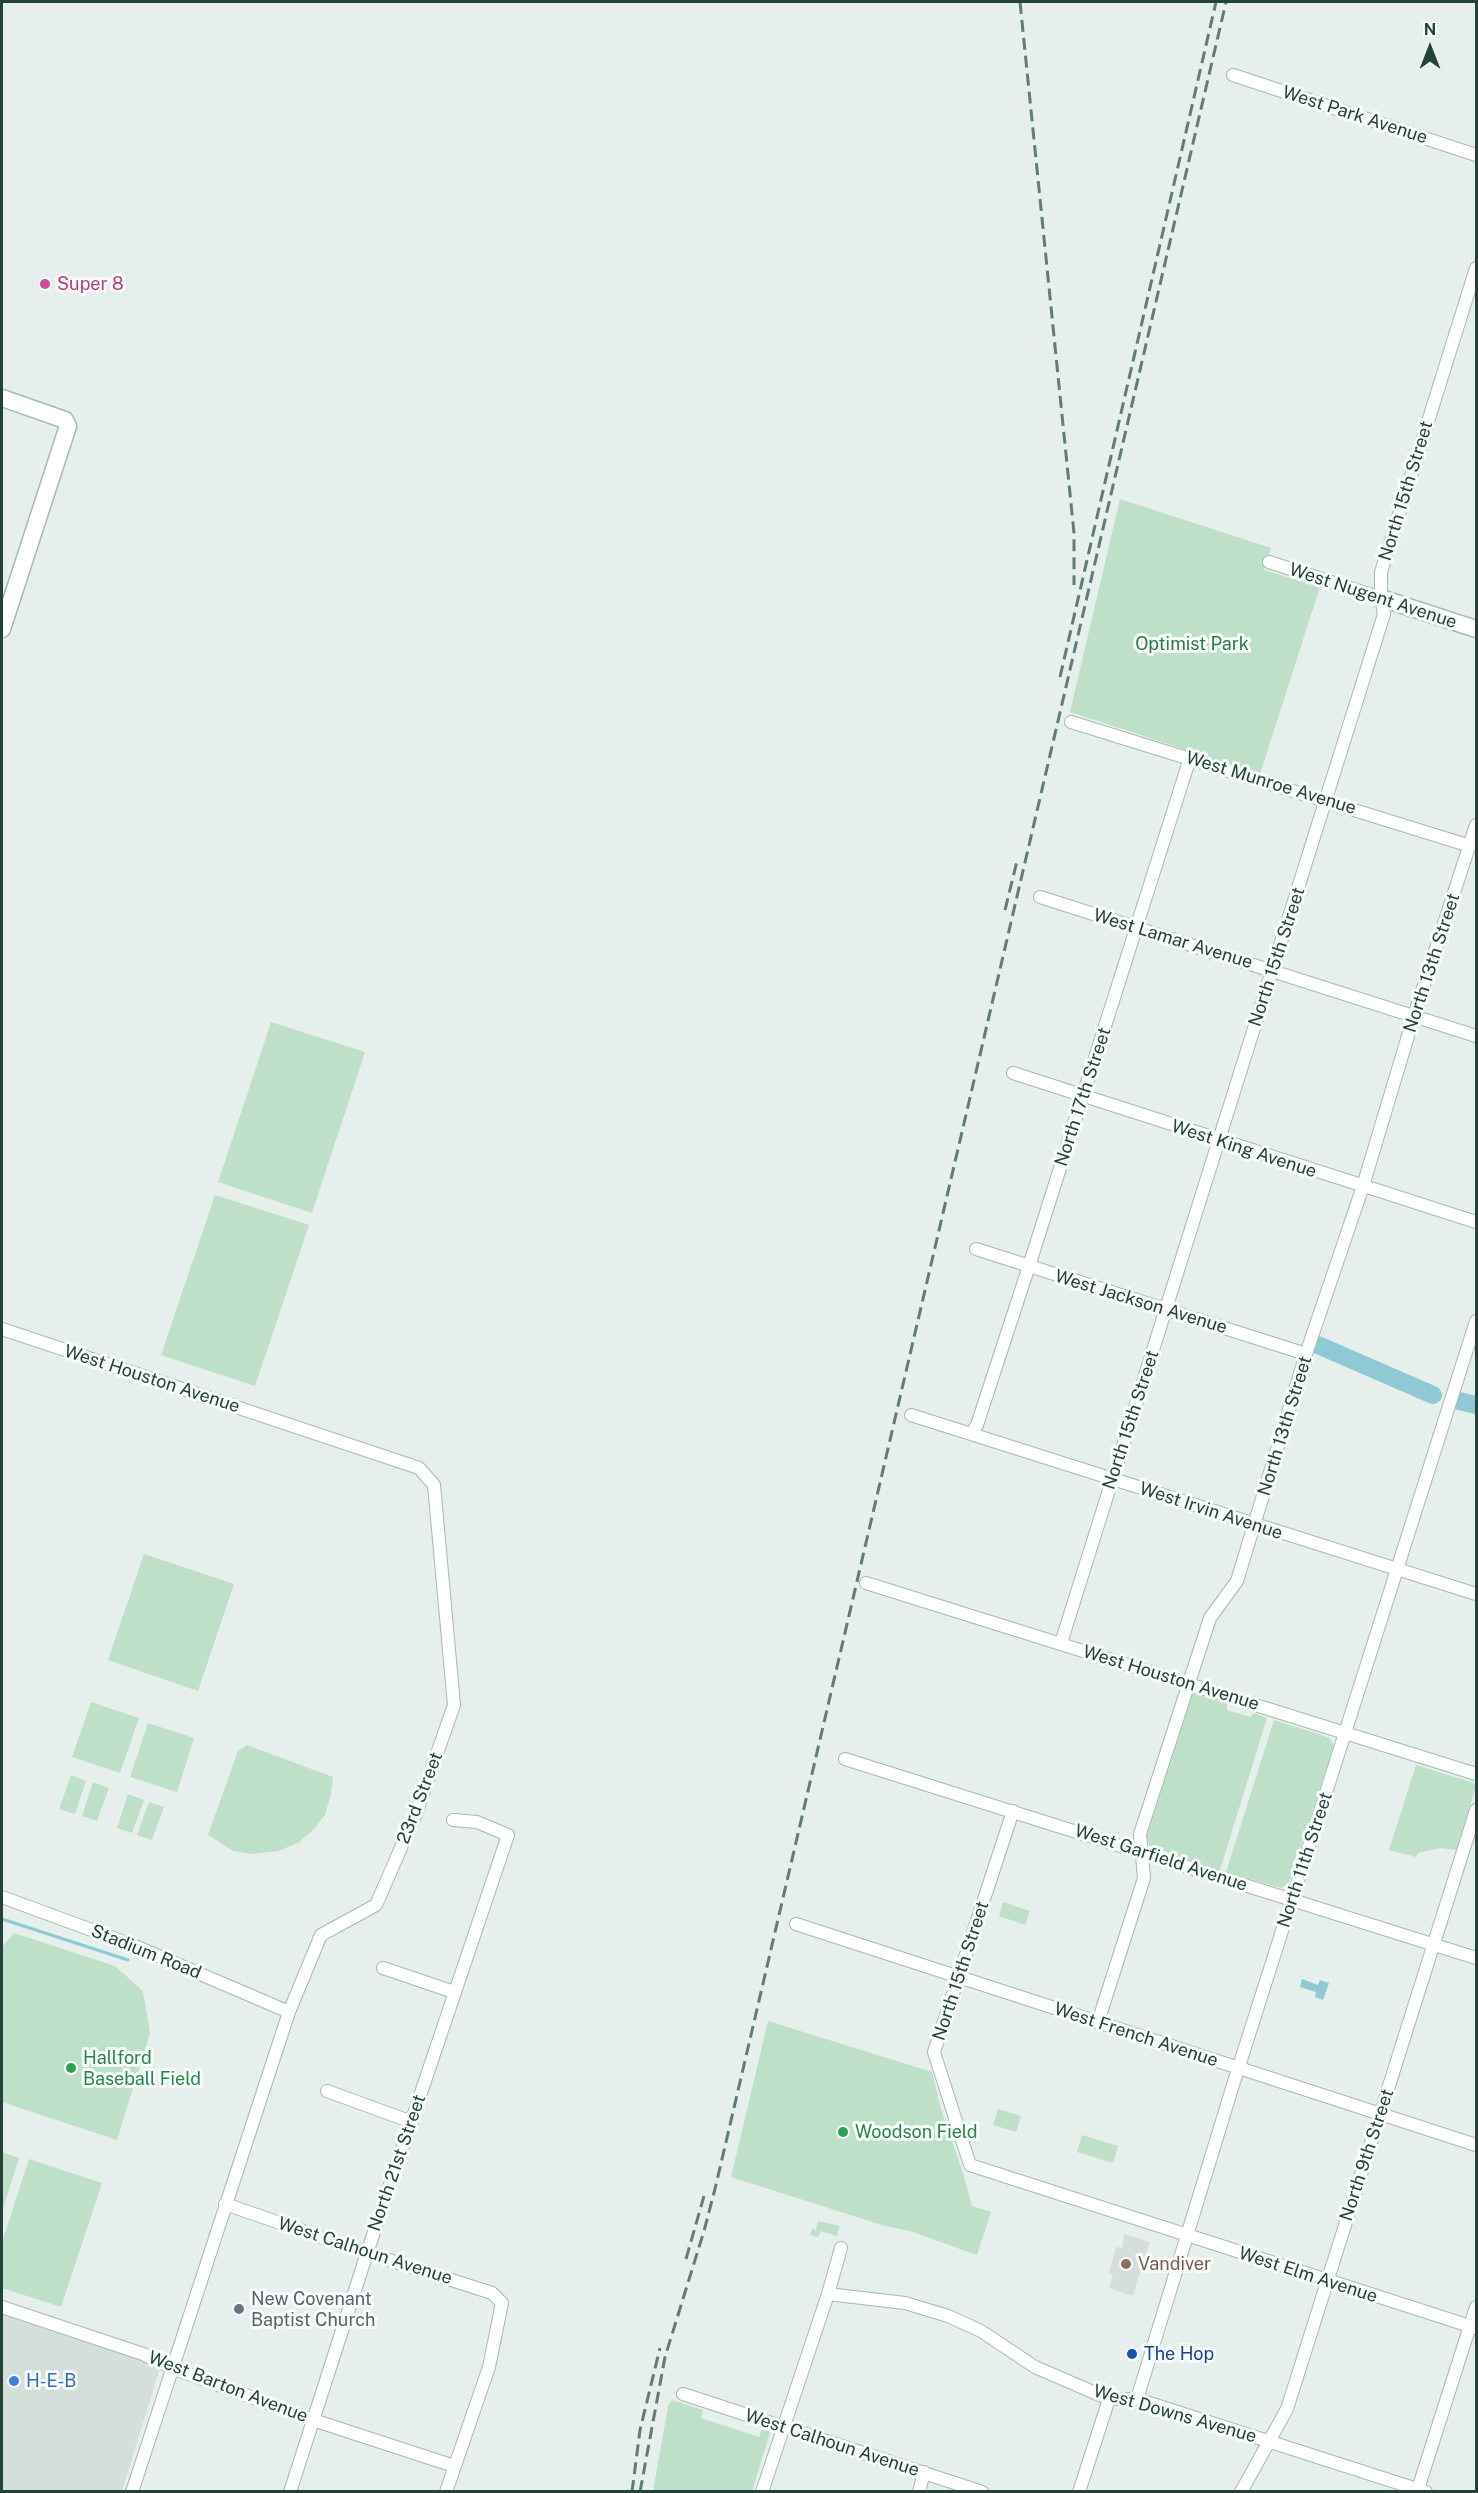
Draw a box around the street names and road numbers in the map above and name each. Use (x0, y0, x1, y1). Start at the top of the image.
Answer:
street label: West Park Avenue (1280, 81, 1430, 149)
street label: North 15th Street (1374, 418, 1438, 564)
street label: West Nugent Avenue (1286, 559, 1460, 633)
street label: West Munroe Avenue (1183, 747, 1359, 819)
street label: North 15th Street (1244, 885, 1310, 1029)
street label: North 13th Street (1399, 891, 1465, 1035)
street label: West Lamar Avenue (1091, 904, 1255, 974)
street label: North 17th Street (1050, 1025, 1116, 1169)
street label: West King Avenue (1169, 1115, 1319, 1183)
street label: West Jackson Avenue (1052, 1265, 1230, 1339)
street label: West Houston Avenue (61, 1340, 243, 1418)
street label: North 15th Street (1098, 1348, 1164, 1492)
street label: North 13th Street (1253, 1353, 1317, 1499)
street label: West Irvin Avenue (1137, 1478, 1285, 1544)
street label: West Houston Avenue (1080, 1641, 1262, 1715)
street label: 23rd Street (393, 1749, 447, 1847)
street label: North 11th Street (1273, 1790, 1337, 1930)
street label: West Garfield Avenue (1072, 1820, 1250, 1896)
street label: North 15th Street (928, 1899, 994, 2043)
street label: Stadium Road (88, 1920, 204, 1984)
street label: West French Avenue (1051, 1998, 1221, 2072)
street label: North 9th Street (1335, 2086, 1399, 2224)
street label: North 21st Street (364, 2092, 430, 2234)
street label: West Calhoun Avenue (275, 2213, 455, 2289)
street label: West Elm Avenue (1236, 2242, 1380, 2308)
street label: West Barton Avenue (145, 2347, 311, 2427)
street label: West Downs Avenue (1091, 2380, 1259, 2448)
street label: West Calhoun Avenue (742, 2405, 922, 2481)

